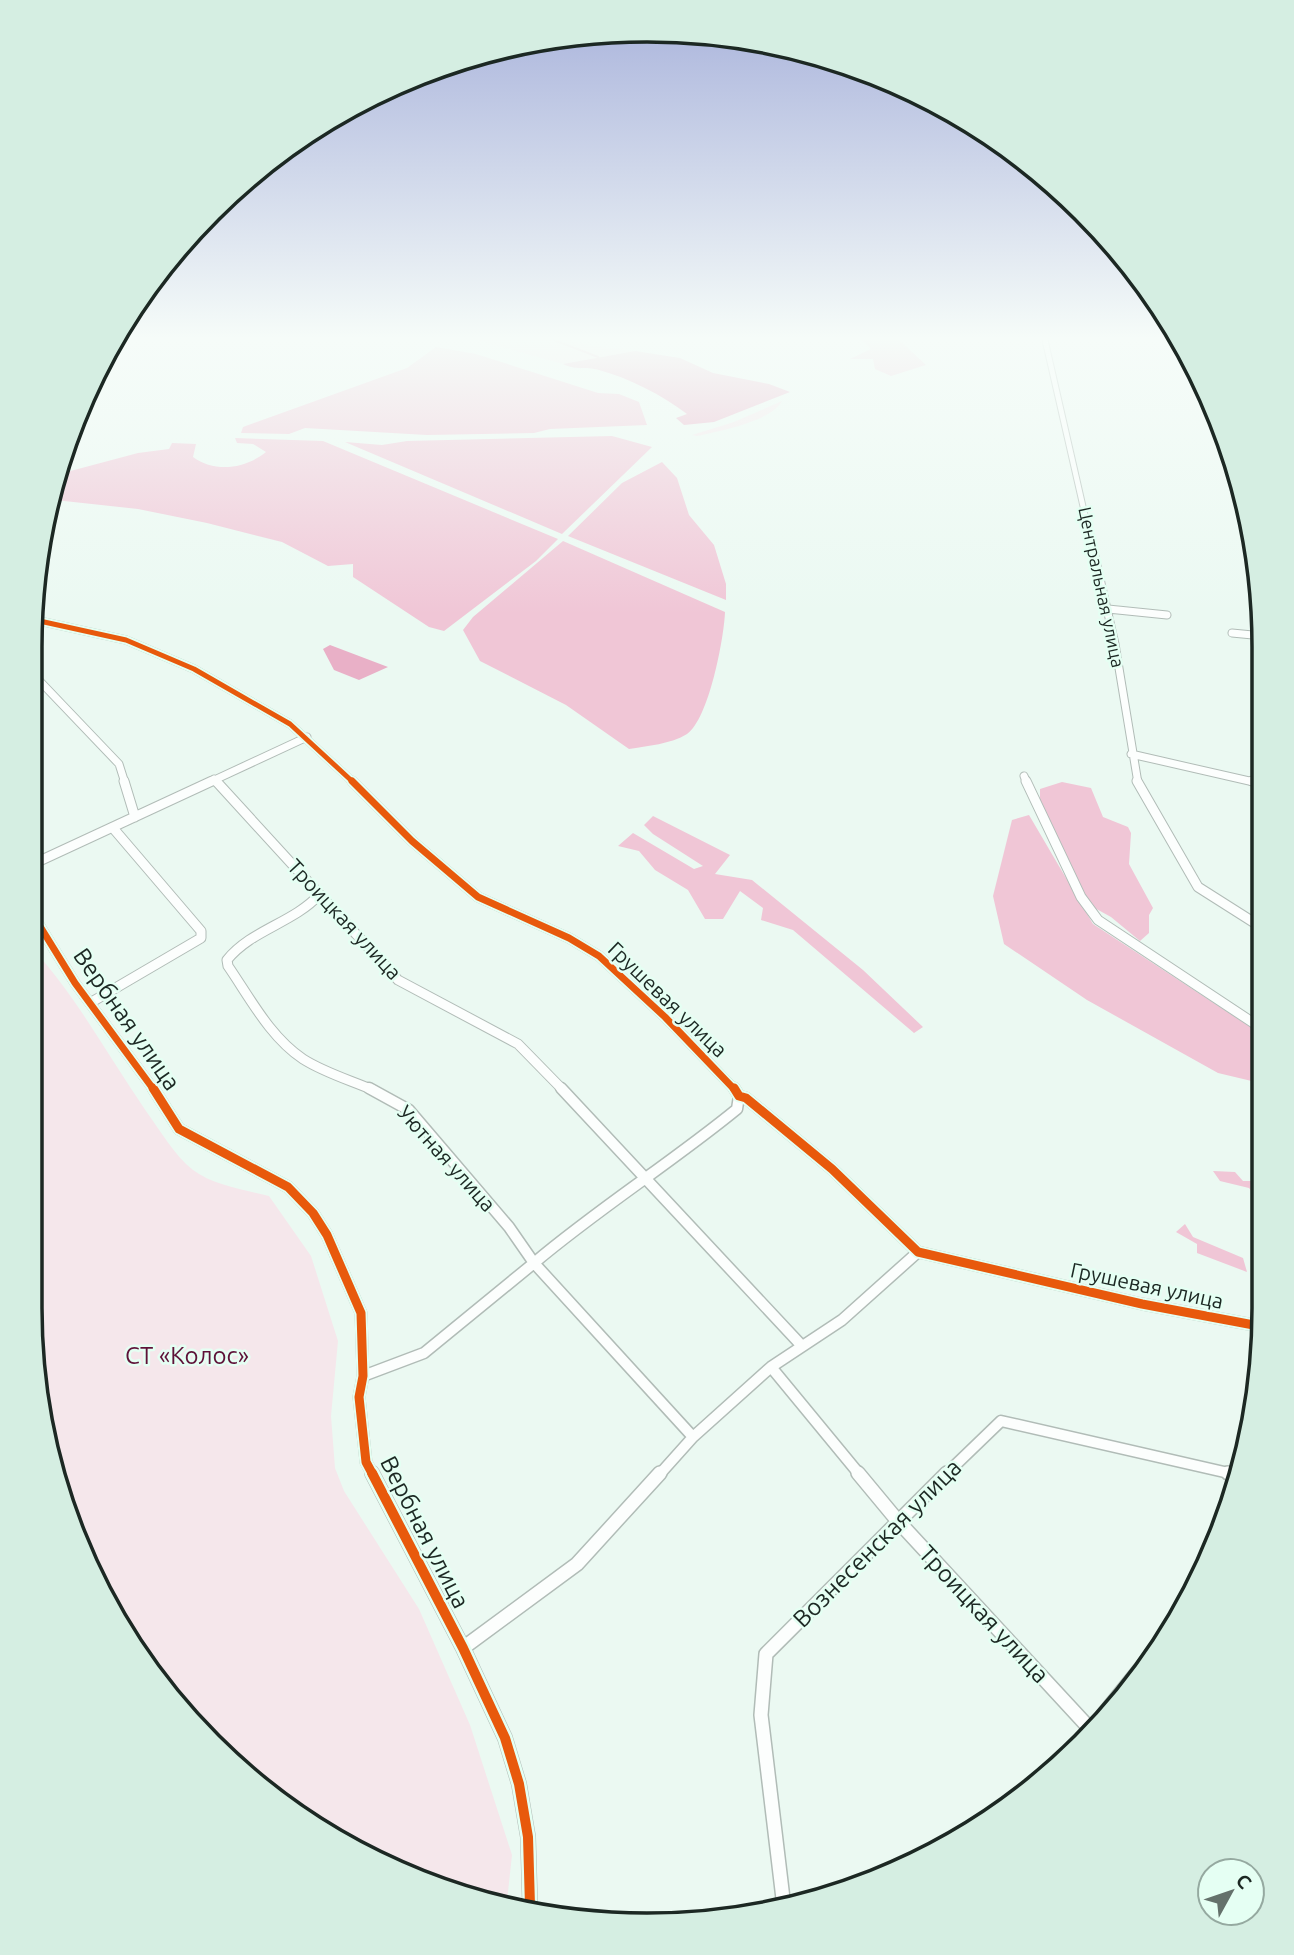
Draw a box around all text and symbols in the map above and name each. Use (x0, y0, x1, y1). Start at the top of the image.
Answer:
street label: Центральная улица (1075, 505, 1129, 669)
street label: Троицкая улица (283, 854, 407, 984)
street label: Грушевая улица (604, 936, 732, 1062)
street label: Вербная улица (68, 943, 186, 1095)
street label: Уютная улица (393, 1100, 501, 1216)
street label: Грушевая улица (1068, 1257, 1226, 1313)
park label: СТ «Колос» (125, 1342, 249, 1369)
street label: Вербная улица (375, 1451, 475, 1613)
street label: Вознесенская улица (787, 1453, 967, 1633)
street label: Троицкая улица (914, 1540, 1054, 1688)
north arrow (1196, 1857, 1266, 1927)
text: С (1232, 1869, 1256, 1893)

